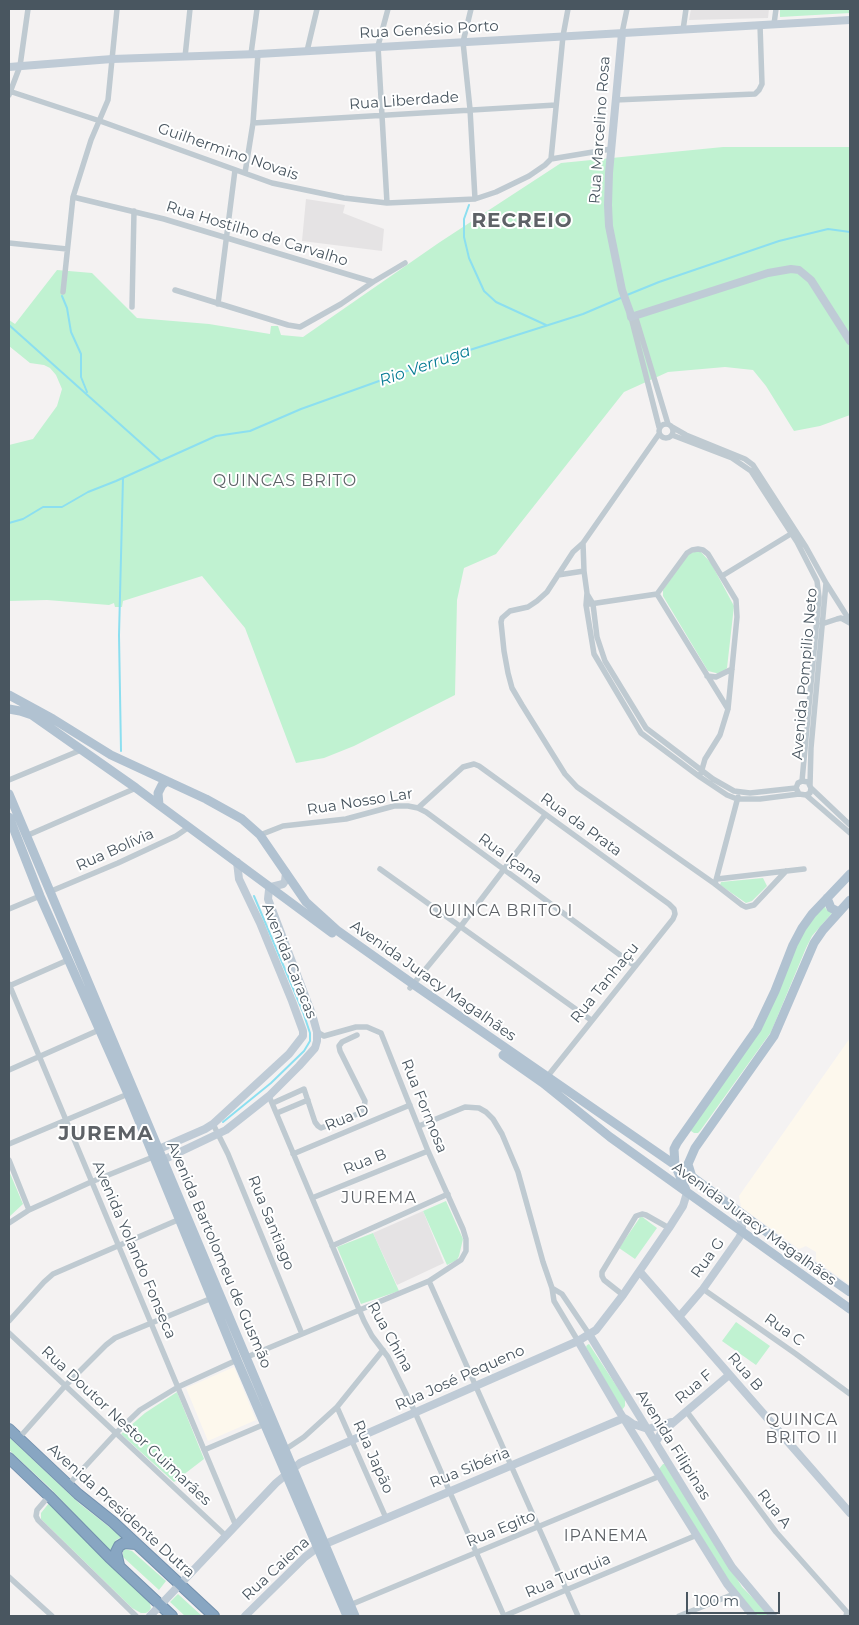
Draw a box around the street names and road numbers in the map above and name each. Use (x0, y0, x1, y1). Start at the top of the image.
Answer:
street label: Rua Genésio Porto (359, 17, 499, 43)
street label: Rua Marcelino Rosa (586, 56, 614, 204)
street label: Rua Liberdade (349, 88, 459, 114)
street label: Guilhermino Novais (155, 119, 301, 185)
street label: Rua Hostilho de Carvalho (164, 198, 350, 270)
street label: Avenida Pompilio Neto (789, 587, 821, 761)
street label: Rua Nosso Lar (306, 785, 414, 819)
street label: Rua da Prata (537, 790, 625, 860)
street label: Rua Bolívia (73, 825, 157, 875)
street label: Rua Içana (475, 830, 545, 888)
street label: Avenida Caracas (258, 901, 320, 1021)
street label: Avenida Juracy Magalhães (347, 917, 519, 1045)
street label: Rua Tanhaçu (567, 939, 643, 1027)
street label: Rua Formosa (397, 1056, 451, 1156)
street label: Rua D (322, 1101, 372, 1135)
street label: Avenida Bartolomeu de Gusmão (163, 1139, 275, 1371)
street label: Rua B (341, 1145, 389, 1179)
street label: Avenida Yolando Fonseca (88, 1158, 180, 1342)
street label: Avenida Juracy Magalhães (668, 1158, 840, 1290)
street label: Rua Santiago (244, 1173, 298, 1273)
street label: Rua G (687, 1234, 729, 1282)
street label: Rua China (363, 1299, 417, 1375)
street label: Rua C (761, 1310, 807, 1350)
street label: Rua José Pequeno (393, 1341, 527, 1415)
street label: Rua Doutor Nestor Guimarães (37, 1342, 215, 1510)
street label: Rua B (723, 1349, 767, 1395)
street label: Rua F (672, 1366, 716, 1408)
street label: Avenida Filipinas (632, 1387, 714, 1503)
street label: Rua Japão (349, 1418, 397, 1496)
street label: Avenida Presidente Dutra (44, 1440, 198, 1582)
street label: Rua Sibéria (427, 1444, 513, 1492)
street label: Rua A (753, 1486, 795, 1532)
street label: Rua Egito (464, 1507, 538, 1551)
street label: Rua Caiena (239, 1533, 313, 1605)
street label: Rua Turquia (523, 1550, 613, 1602)

